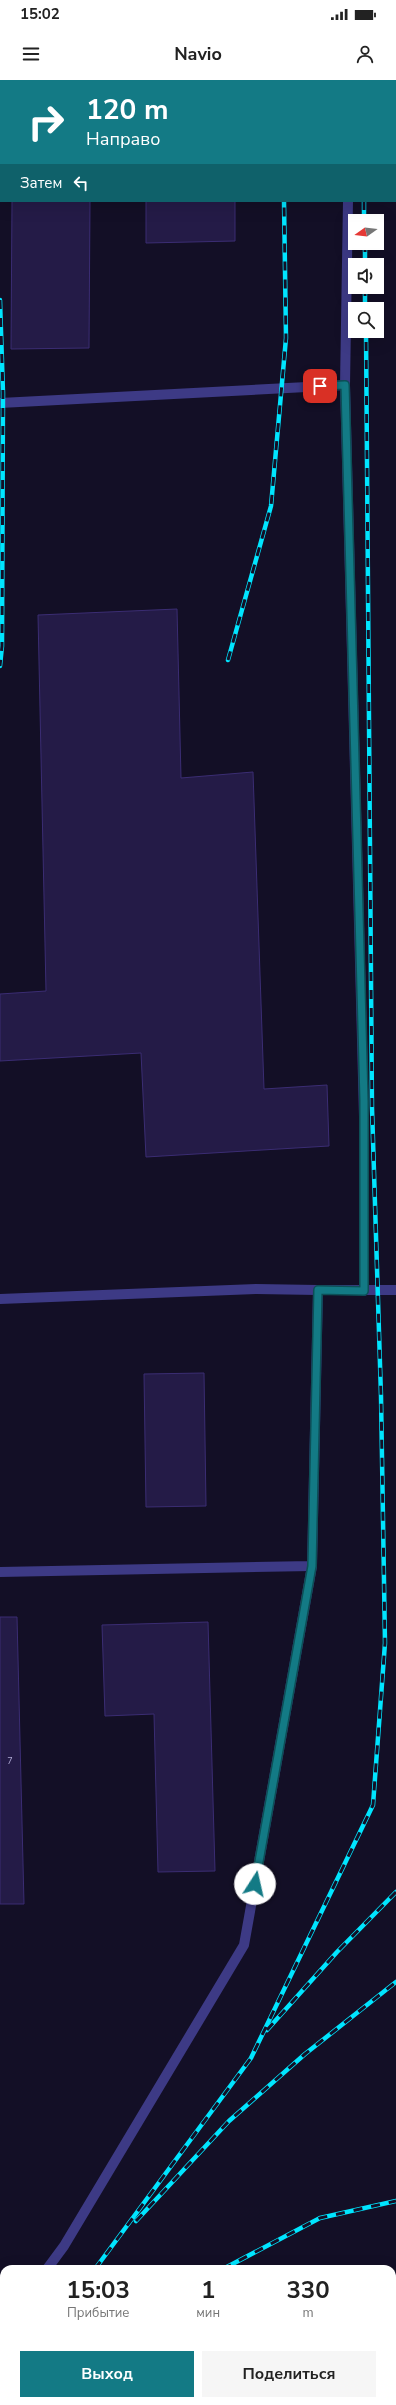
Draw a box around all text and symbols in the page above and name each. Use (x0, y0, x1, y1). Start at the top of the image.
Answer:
text: 15:02 (20, 4, 60, 24)
text: Navio (174, 42, 222, 66)
icon: menu (20, 43, 42, 65)
icon: person (354, 43, 376, 65)
text: 120 m (86, 91, 169, 129)
icon: right (20, 96, 72, 148)
text: Направо (86, 127, 160, 151)
icon: left (70, 172, 92, 194)
text: Затем (20, 173, 62, 193)
north arrow (348, 214, 384, 250)
map controls (348, 214, 384, 338)
button: sound (348, 258, 384, 294)
button: search (348, 302, 384, 338)
pin (303, 369, 337, 403)
icon: arrive (309, 375, 331, 397)
house number: 7 (7, 1755, 13, 1767)
position arrow (234, 1863, 276, 1905)
text: 15:03 (66, 2274, 130, 2306)
text: 1 (201, 2274, 215, 2306)
text: 330 (286, 2274, 330, 2306)
text: Прибытие (67, 2304, 129, 2322)
text: мин (196, 2304, 220, 2322)
text: m (302, 2304, 314, 2322)
button: Выход (20, 2351, 194, 2397)
button: Поделиться (202, 2351, 376, 2397)

